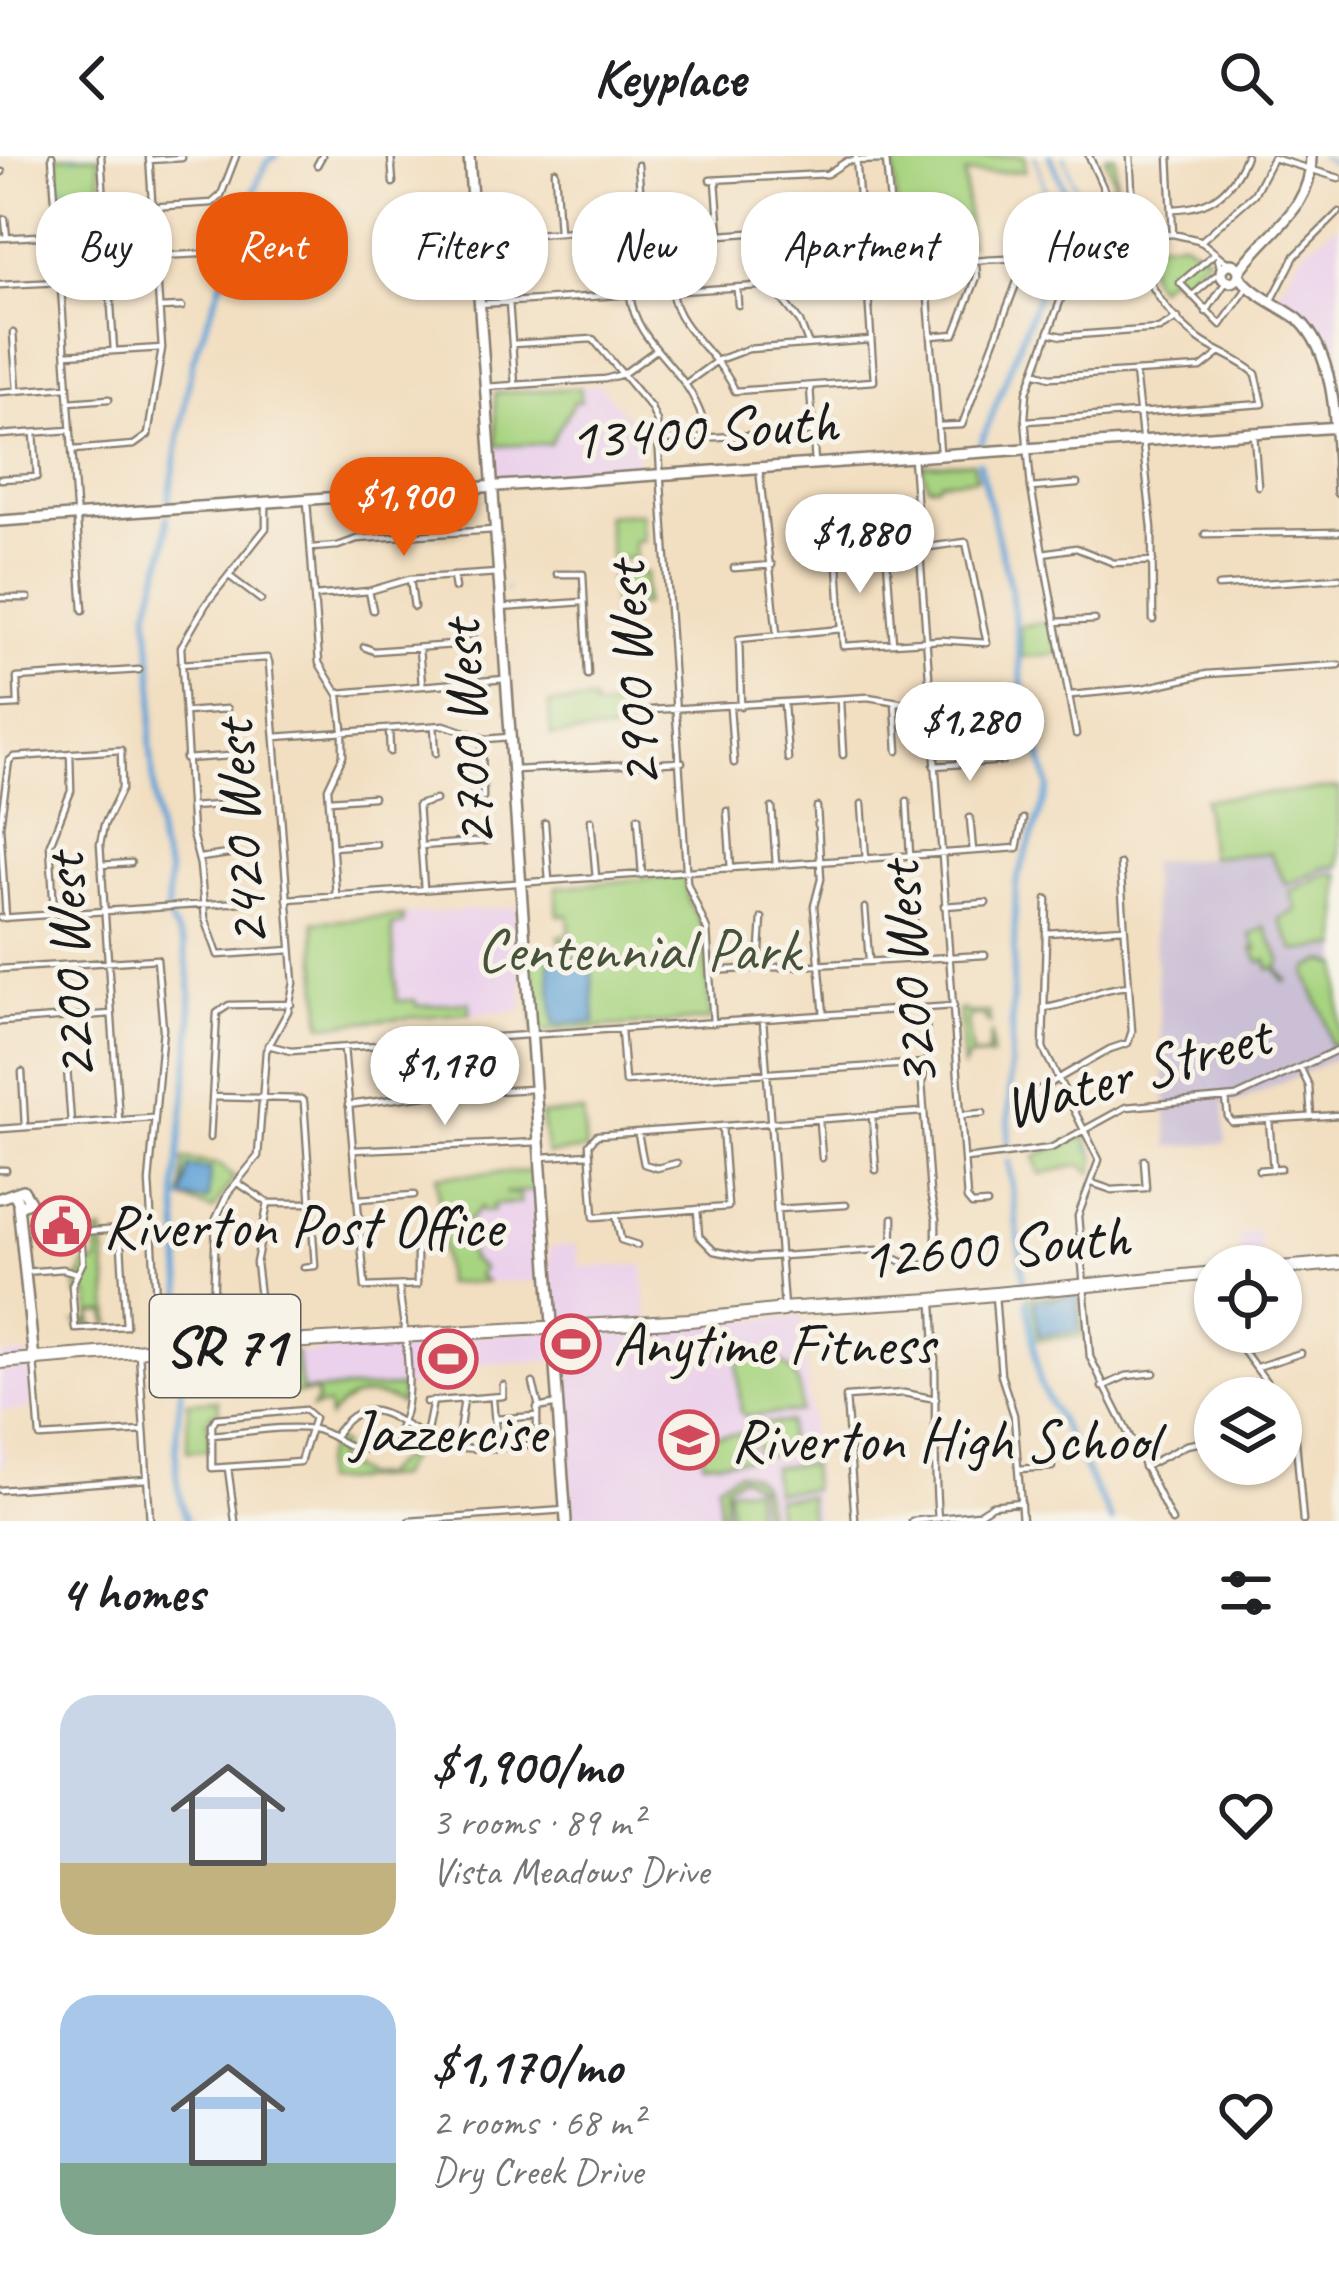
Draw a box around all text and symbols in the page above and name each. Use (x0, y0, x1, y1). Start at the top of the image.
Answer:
text: Keyplace (594, 44, 745, 112)
icon: back (60, 45, 126, 111)
icon: search (1213, 45, 1279, 111)
chip: Buy (36, 192, 172, 300)
chip: Rent (196, 192, 348, 300)
chip: Filters (372, 192, 548, 300)
chip: New (572, 192, 717, 300)
chip: Apartment (741, 192, 979, 300)
chip: House (1003, 192, 1169, 300)
street label: 13400 South (566, 383, 842, 477)
pin: $1,900 (306, 457, 502, 559)
text: $1,900 (356, 471, 452, 520)
pin: $1,880 (762, 494, 958, 596)
text: $1,880 (812, 508, 908, 557)
street label: 2900 West (586, 554, 678, 790)
street label: 2700 West (421, 613, 513, 849)
pin: $1,280 (872, 682, 1068, 784)
text: $1,280 (922, 696, 1018, 745)
street label: 2420 West (194, 713, 286, 949)
street label: 2200 West (25, 847, 113, 1082)
street label: 3200 West (860, 854, 956, 1091)
park label: Centennial Park (477, 912, 803, 988)
street label: Water Street (994, 995, 1283, 1145)
pin: $1,170 (347, 1026, 543, 1128)
text: $1,170 (397, 1040, 493, 1089)
place label: Riverton Post Office (103, 1188, 507, 1264)
public building icon: Riverton Post Office (30, 1195, 92, 1257)
street label: 12600 South (858, 1197, 1135, 1297)
map controls (1194, 1245, 1302, 1485)
button: locate (1194, 1245, 1302, 1353)
road number: SR 71 (150, 1295, 300, 1397)
place label: Anytime Fitness (613, 1306, 939, 1382)
sports icon: Anytime Fitness (540, 1313, 602, 1375)
sports icon: Jazzercise (417, 1328, 479, 1390)
button: layers (1194, 1377, 1302, 1485)
place label: Jazzercise (347, 1394, 550, 1470)
place label: Riverton High School (731, 1402, 1167, 1478)
school or university icon: Riverton High School (658, 1409, 720, 1471)
icon: filters (1213, 1560, 1279, 1626)
text: 4 homes (60, 1561, 204, 1625)
text: $1,900/mo (432, 1734, 622, 1798)
icon: home (156, 1743, 300, 1887)
icon: heart (1213, 1782, 1279, 1848)
text: 3 rooms · 89 m² (432, 1798, 643, 1847)
text: Vista Meadows Drive (432, 1847, 709, 1896)
text: $1,170/mo (432, 2034, 622, 2098)
icon: home (156, 2043, 300, 2187)
icon: heart (1213, 2082, 1279, 2148)
text: 2 rooms · 68 m² (432, 2098, 643, 2147)
text: Dry Creek Drive (432, 2147, 643, 2196)

